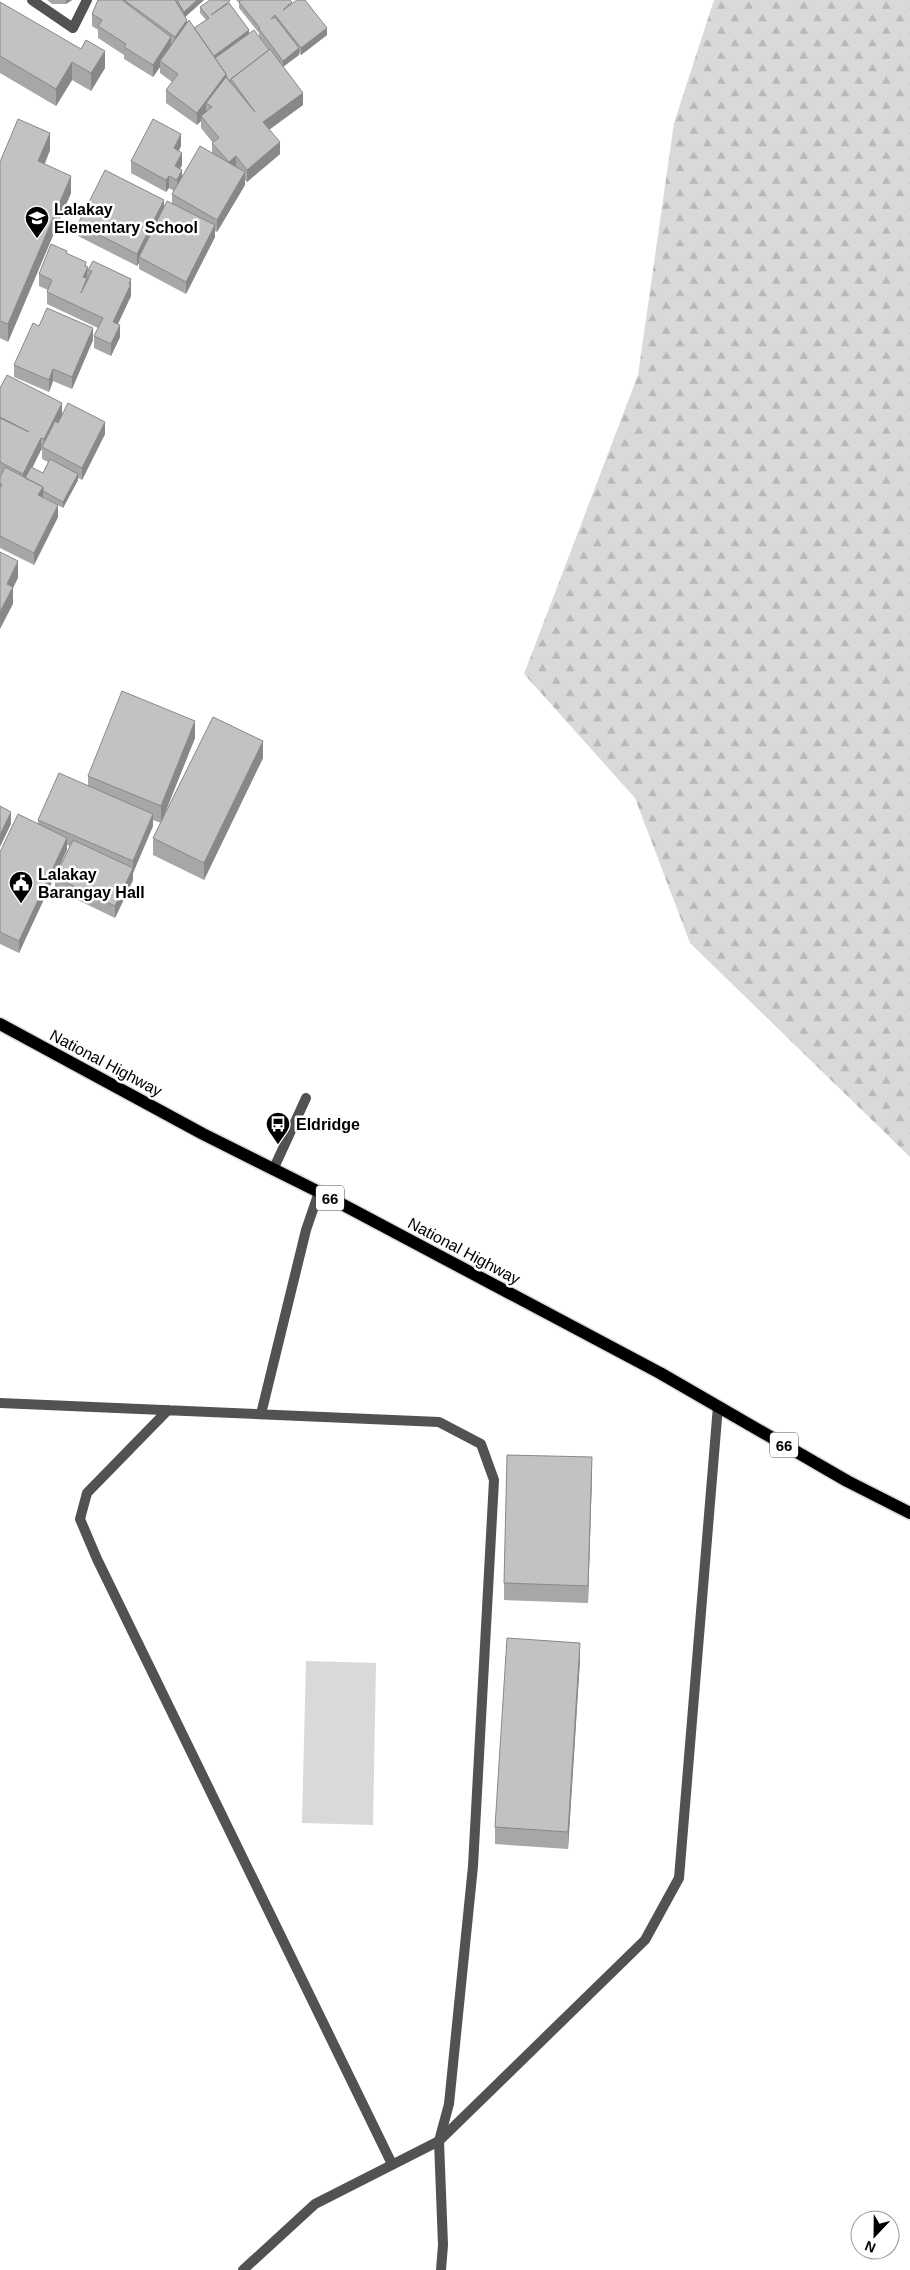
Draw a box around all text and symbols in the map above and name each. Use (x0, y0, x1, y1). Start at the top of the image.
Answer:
place label: Lalakay Elementary School (54, 201, 198, 236)
school or university icon: Lalakay Elementary School (24, 205, 50, 239)
place label: Lalakay Barangay Hall (38, 866, 145, 901)
public building icon: Lalakay Barangay Hall (8, 870, 34, 904)
street label: National Highway (47, 1026, 165, 1100)
bus stop icon: Eldridge (265, 1111, 291, 1145)
place label: Eldridge (296, 1116, 360, 1133)
road number: 66 (316, 1186, 344, 1210)
street label: National Highway (405, 1214, 523, 1288)
road number: 66 (770, 1432, 798, 1458)
north arrow (850, 2210, 900, 2260)
text: N (862, 2238, 878, 2256)

